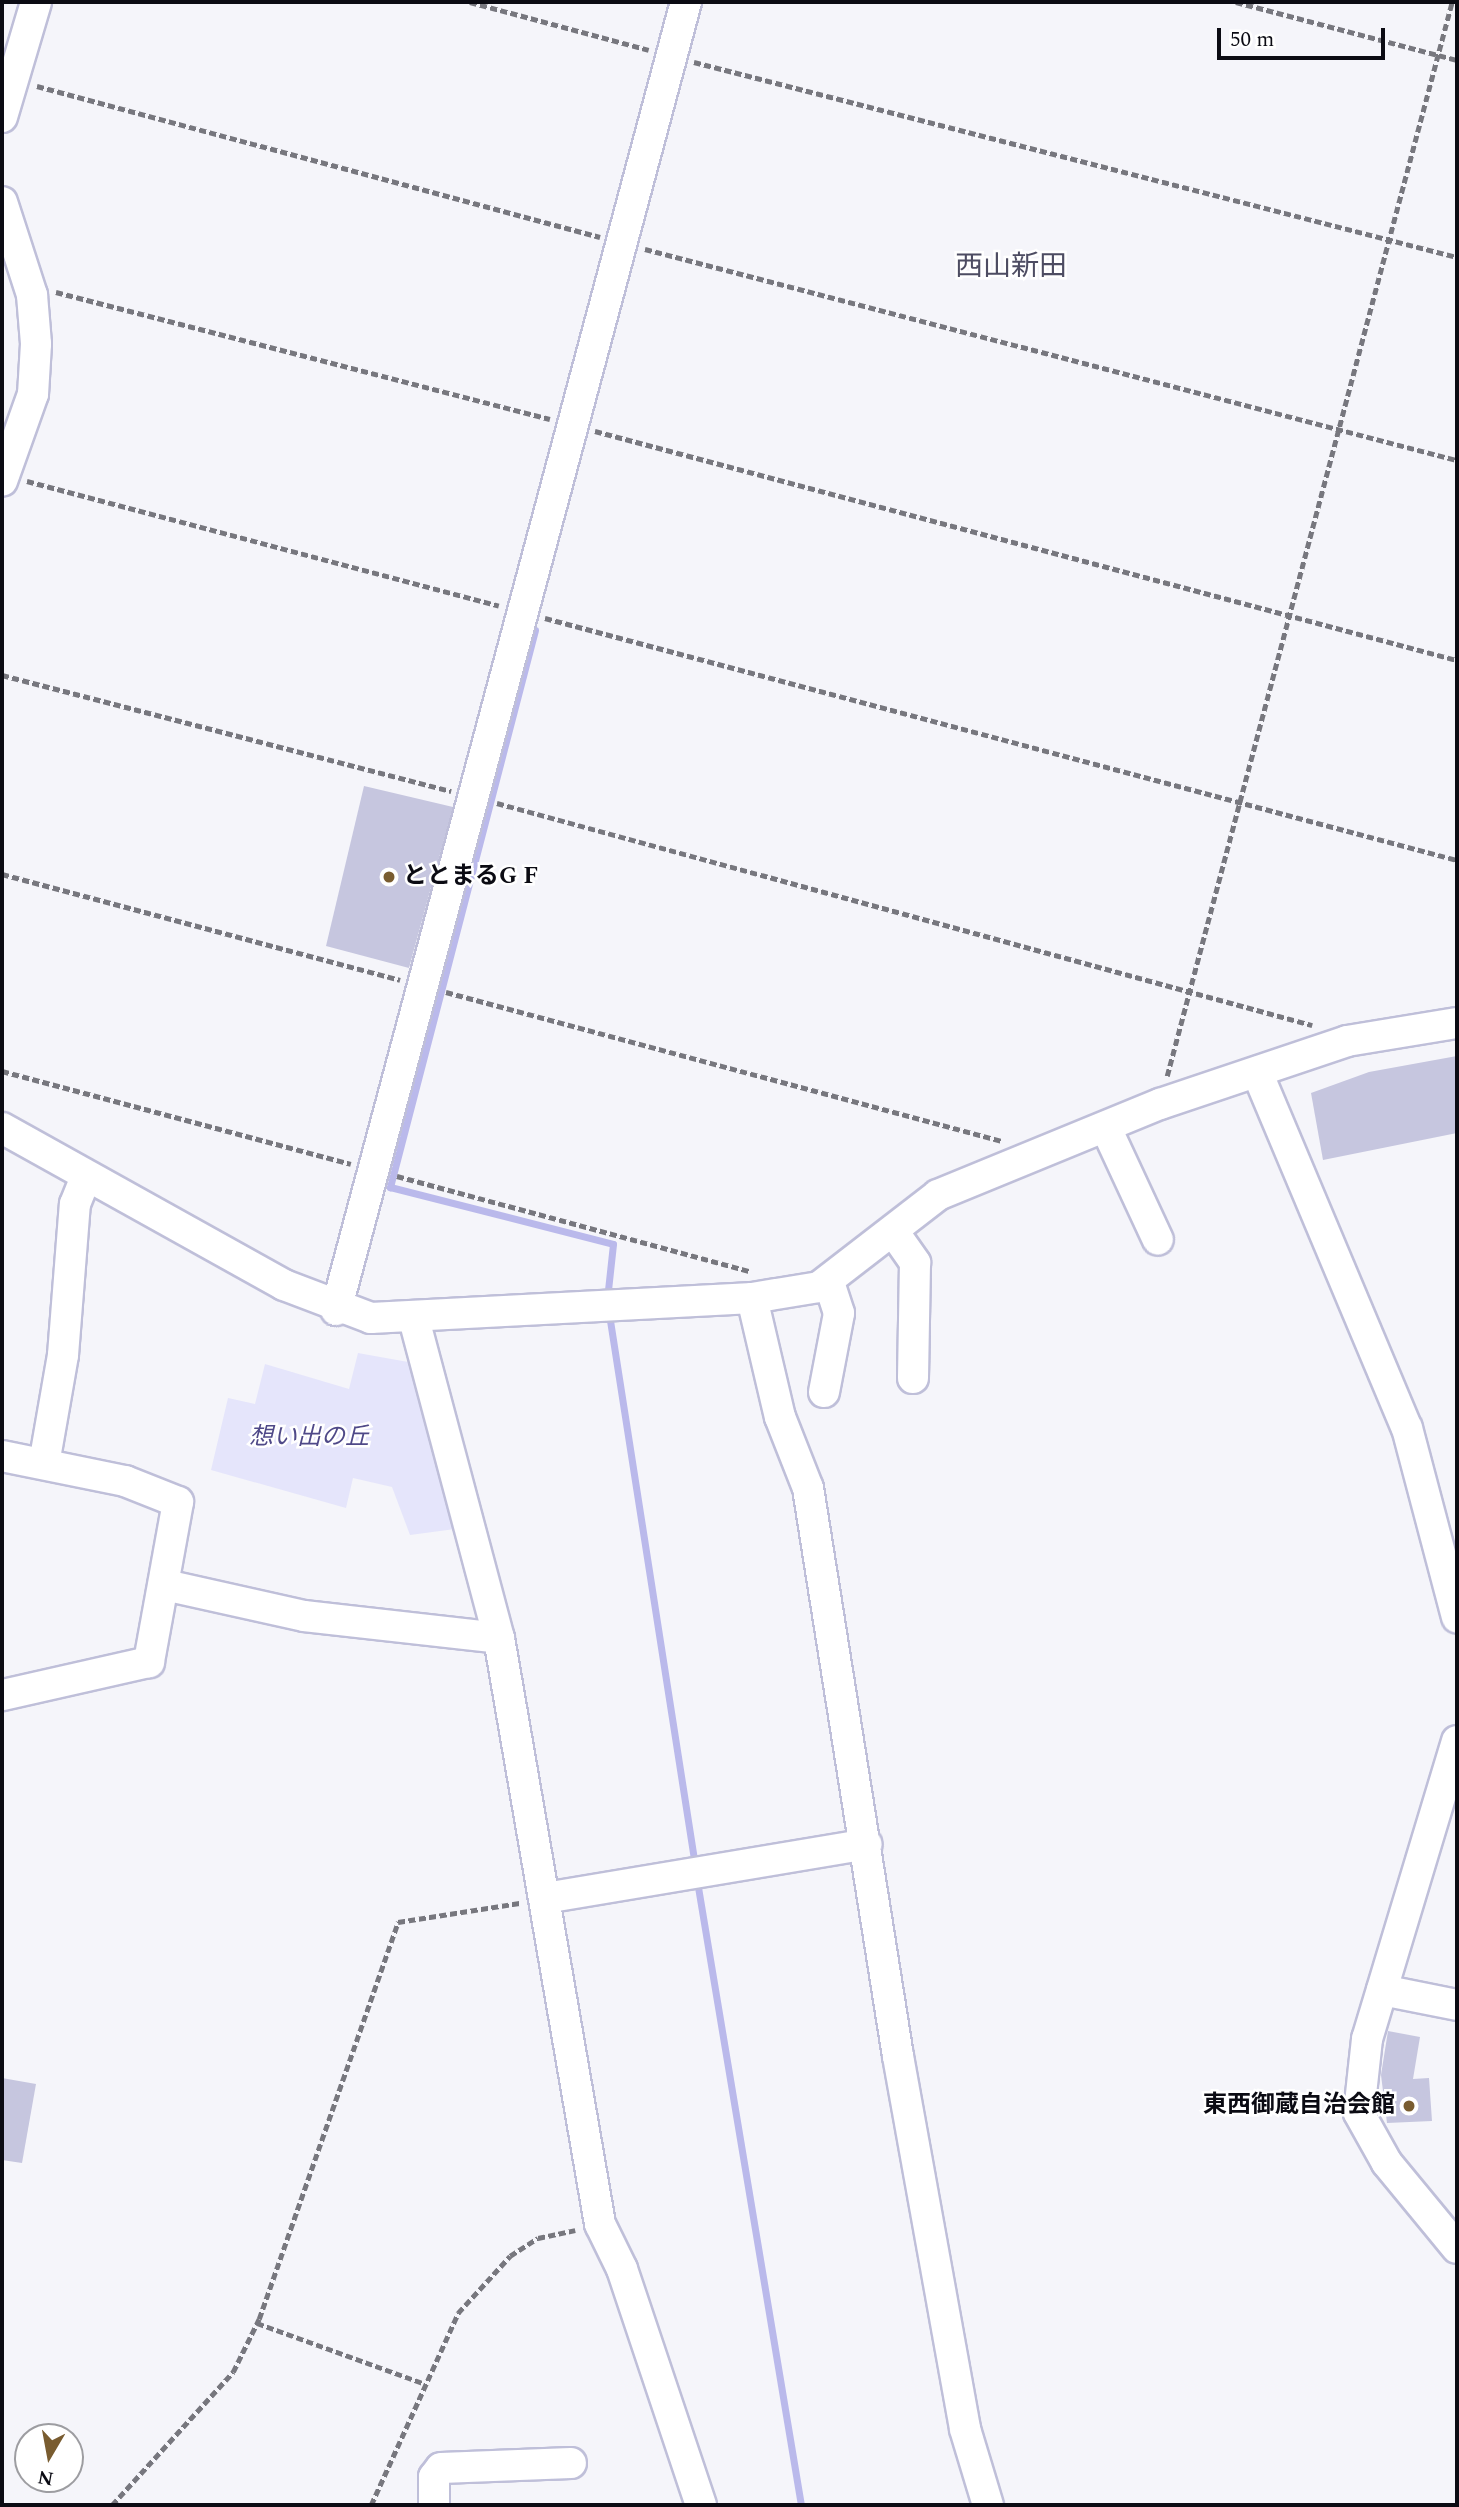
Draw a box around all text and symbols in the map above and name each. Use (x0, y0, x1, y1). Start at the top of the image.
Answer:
scale bar (1221, 14, 1389, 58)
text: 50 m (1230, 24, 1274, 56)
district label: 西山新田 (955, 250, 1067, 284)
place label: ととまるG F (403, 863, 538, 891)
marker: ととまるG F (381, 869, 397, 885)
park label: 想い出の丘 (249, 1424, 369, 1452)
place label: 東西御蔵自治会館 (1203, 2092, 1395, 2120)
marker: 東西御蔵自治会館 (1401, 2098, 1417, 2114)
north arrow (14, 2423, 84, 2493)
text: N (35, 2462, 56, 2493)

